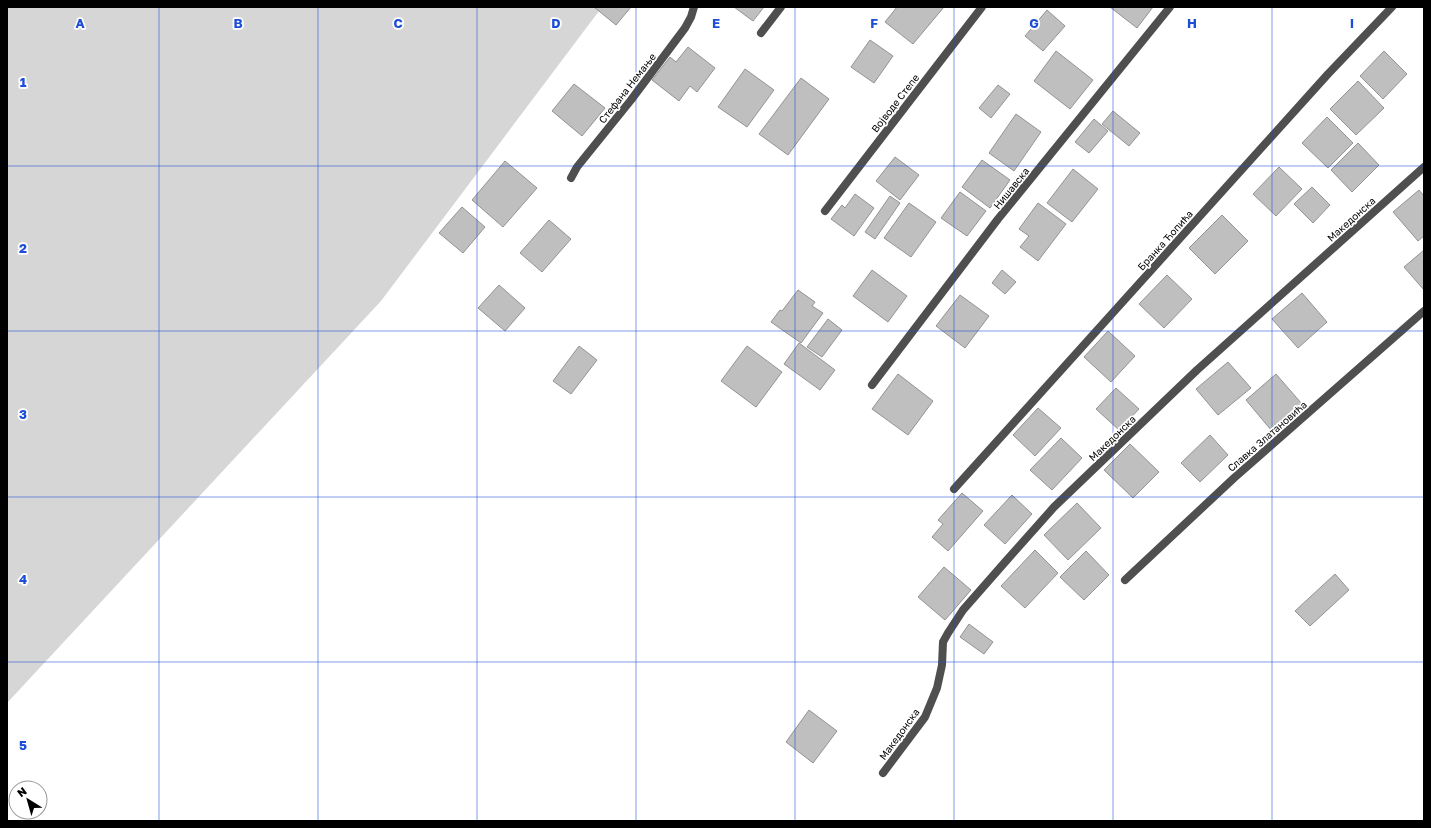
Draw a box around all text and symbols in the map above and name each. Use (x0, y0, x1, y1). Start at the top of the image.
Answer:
text: A (75, 15, 85, 31)
text: B (233, 15, 243, 31)
text: C (393, 15, 403, 31)
text: D (551, 15, 561, 31)
text: E (712, 15, 720, 31)
text: F (870, 15, 878, 31)
text: G (1029, 15, 1039, 31)
text: H (1187, 15, 1197, 31)
text: I (1350, 15, 1354, 31)
street label: Стефана Немање (596, 50, 658, 125)
street label: Војводе Степе (869, 71, 922, 134)
text: 1 (20, 74, 27, 90)
street label: Нишавска (991, 165, 1031, 211)
street label: Македонска (1325, 194, 1377, 244)
street label: Бранка Ћопића (1135, 208, 1195, 272)
text: 2 (19, 240, 27, 256)
street label: Славка Златановића (1225, 398, 1309, 474)
text: 3 (19, 406, 27, 422)
street label: Македонска (1086, 413, 1138, 463)
text: 4 (19, 571, 27, 587)
street label: Македонска (876, 706, 922, 762)
text: 5 (19, 737, 27, 753)
north arrow (8, 780, 48, 820)
text: N (14, 784, 29, 799)

